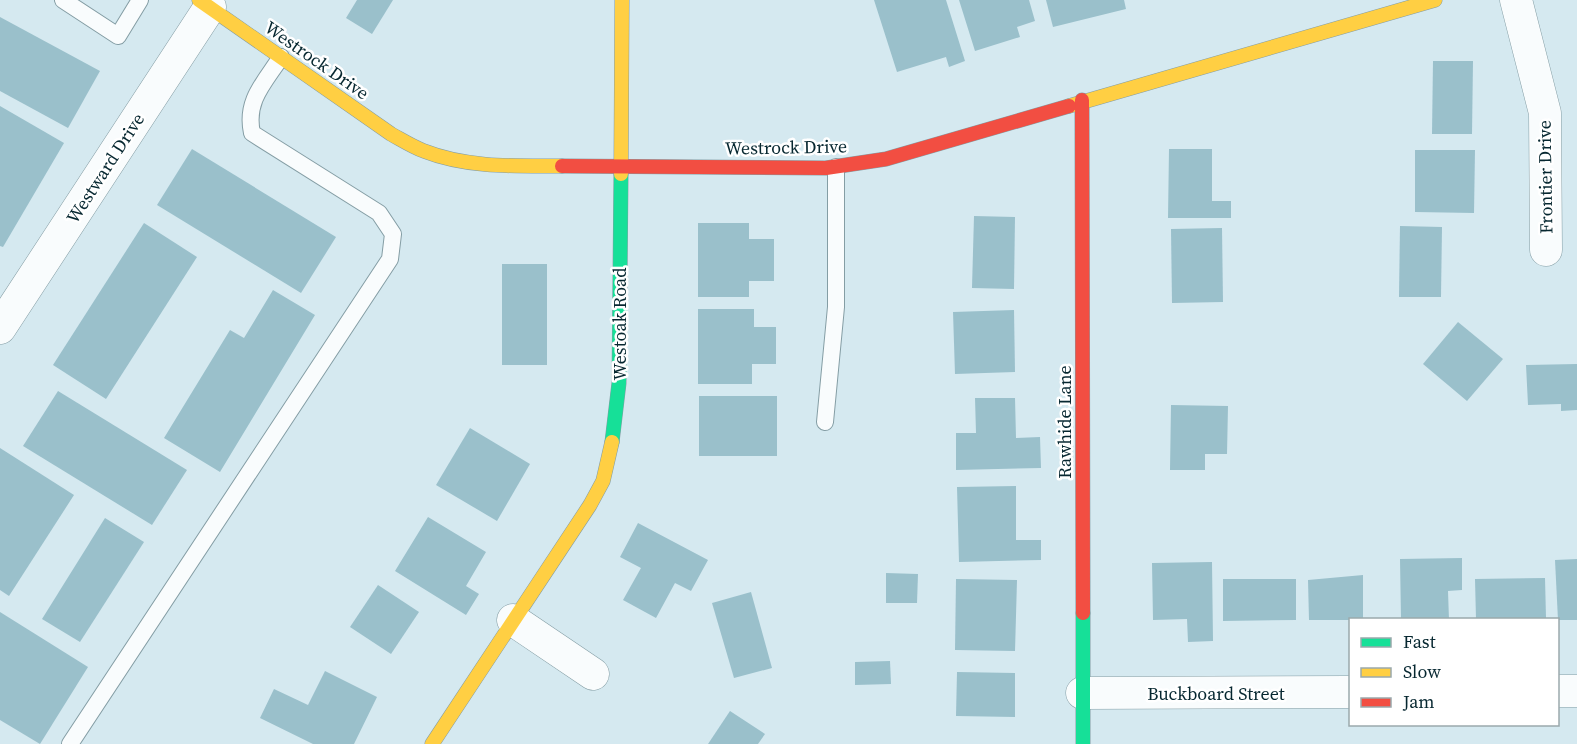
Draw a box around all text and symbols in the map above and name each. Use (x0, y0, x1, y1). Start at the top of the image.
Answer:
street label: Westrock Drive (260, 15, 374, 105)
street label: Westward Drive (60, 108, 150, 228)
street label: Frontier Drive (1532, 120, 1558, 234)
street label: Westrock Drive (725, 133, 847, 161)
street label: Westoak Road (607, 268, 632, 380)
street label: Rawhide Lane (1052, 365, 1077, 479)
legend (1349, 618, 1559, 726)
text: Fast (1403, 629, 1436, 654)
text: Slow (1403, 659, 1441, 684)
street label: Buckboard Street (1147, 681, 1285, 706)
text: Jam (1402, 689, 1435, 714)

